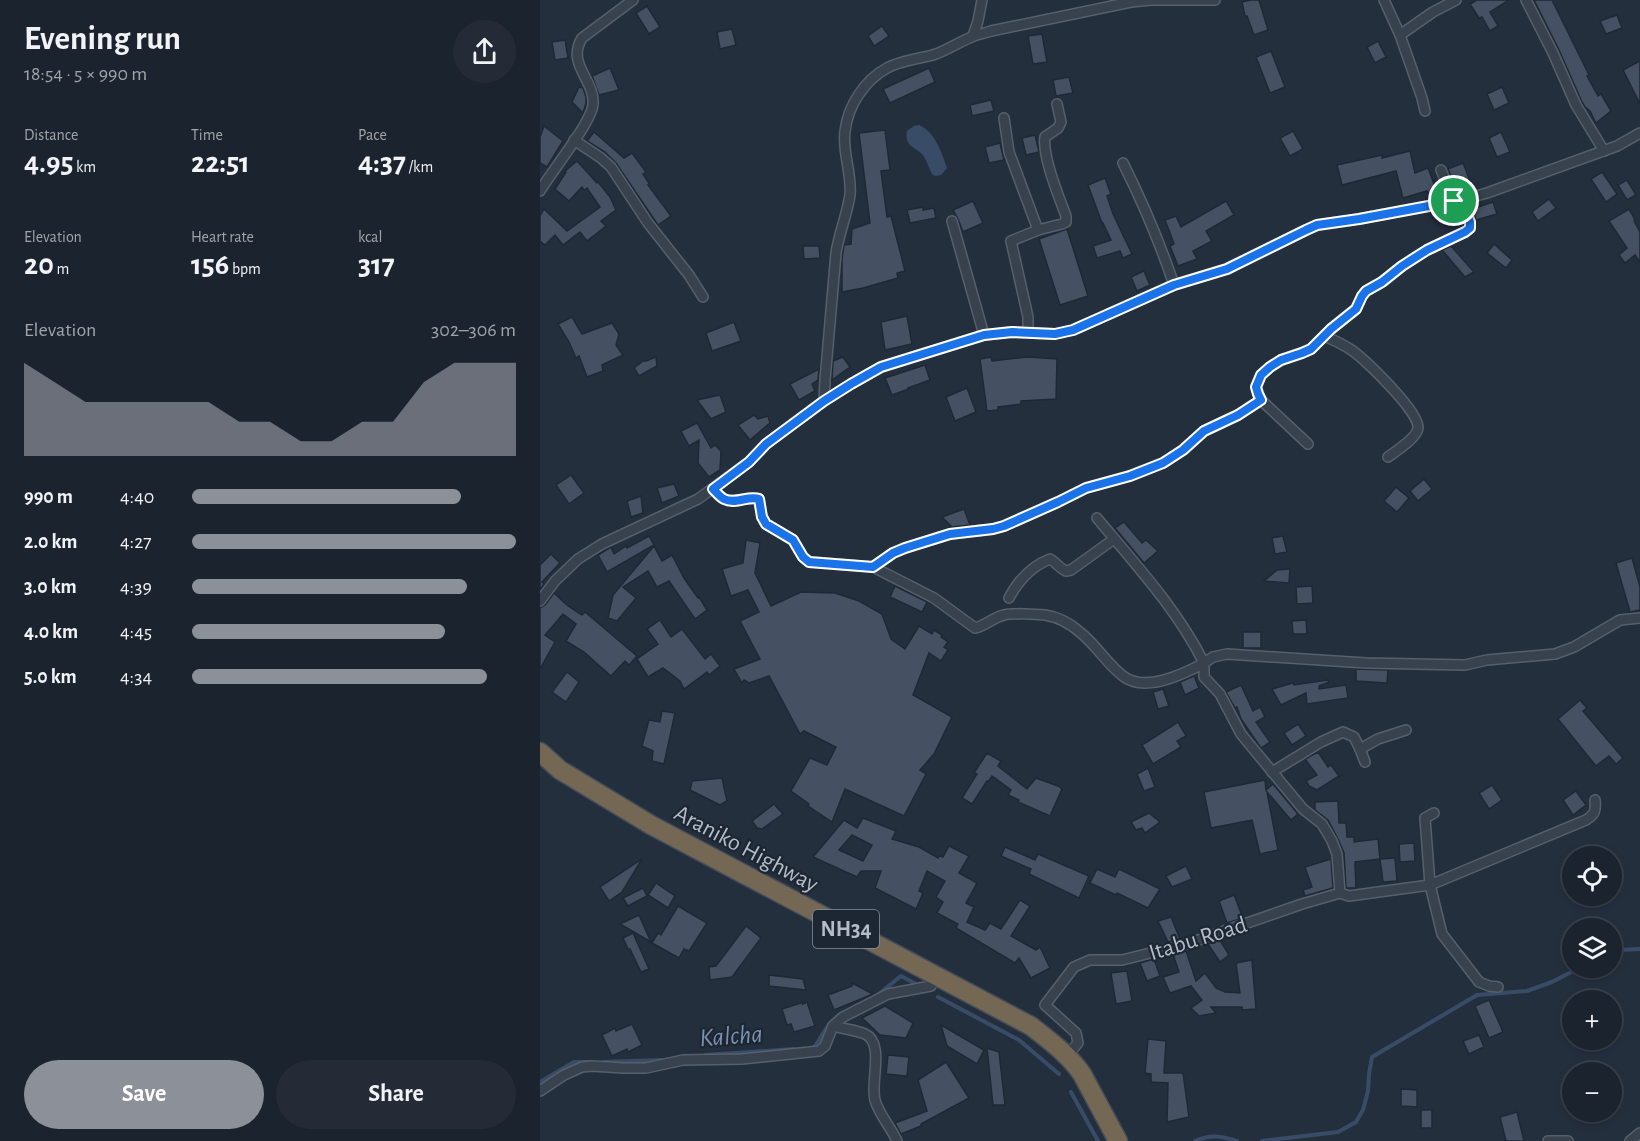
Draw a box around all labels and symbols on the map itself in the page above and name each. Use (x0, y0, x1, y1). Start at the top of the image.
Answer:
pin (1428, 175, 1479, 226)
street label: Araniko Highway (670, 801, 822, 897)
road number: NH34 (813, 910, 879, 948)
street label: Itabu Road (1146, 913, 1250, 965)
water label: Kalcha (699, 1021, 763, 1051)

